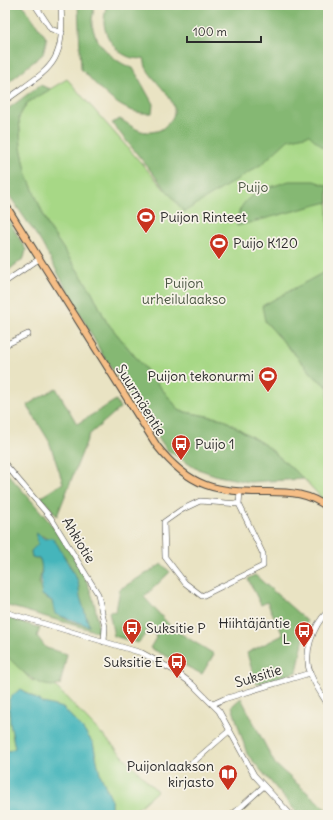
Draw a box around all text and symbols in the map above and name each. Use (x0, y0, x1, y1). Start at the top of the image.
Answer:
scale bar (187, 18, 261, 44)
text: 100 m (193, 24, 227, 39)
park label: Puijo (238, 178, 268, 196)
sports icon: Puijon Rinteet (135, 206, 157, 234)
place label: Puijon Rinteet (160, 208, 247, 226)
sports icon: Puijo K120 (208, 232, 230, 260)
place label: Puijo K120 (233, 234, 298, 252)
park label: Puijon urheilulaakso (142, 274, 226, 308)
street label: Suurmäentie (112, 361, 170, 439)
sports icon: Puijon tekonurmi (257, 365, 279, 393)
place label: Puijon tekonurmi (147, 367, 254, 385)
bus stop icon: Puijo 1 (170, 433, 192, 461)
place label: Puijo 1 (195, 435, 235, 453)
street label: Ahkiotie (58, 514, 100, 566)
place label: Hiihtäjäntie L (219, 614, 290, 648)
bus stop icon: Suksitie P (121, 617, 143, 645)
place label: Suksitie P (146, 619, 206, 637)
bus stop icon: Hiihtäjäntie L (293, 620, 315, 648)
bus stop icon: Suksitie E (166, 651, 188, 679)
place label: Suksitie E (103, 653, 163, 671)
street label: Suksitie (232, 660, 284, 692)
place label: Puijonlaakson kirjasto (127, 757, 214, 791)
library icon: Puijonlaakson kirjasto (217, 763, 239, 791)

